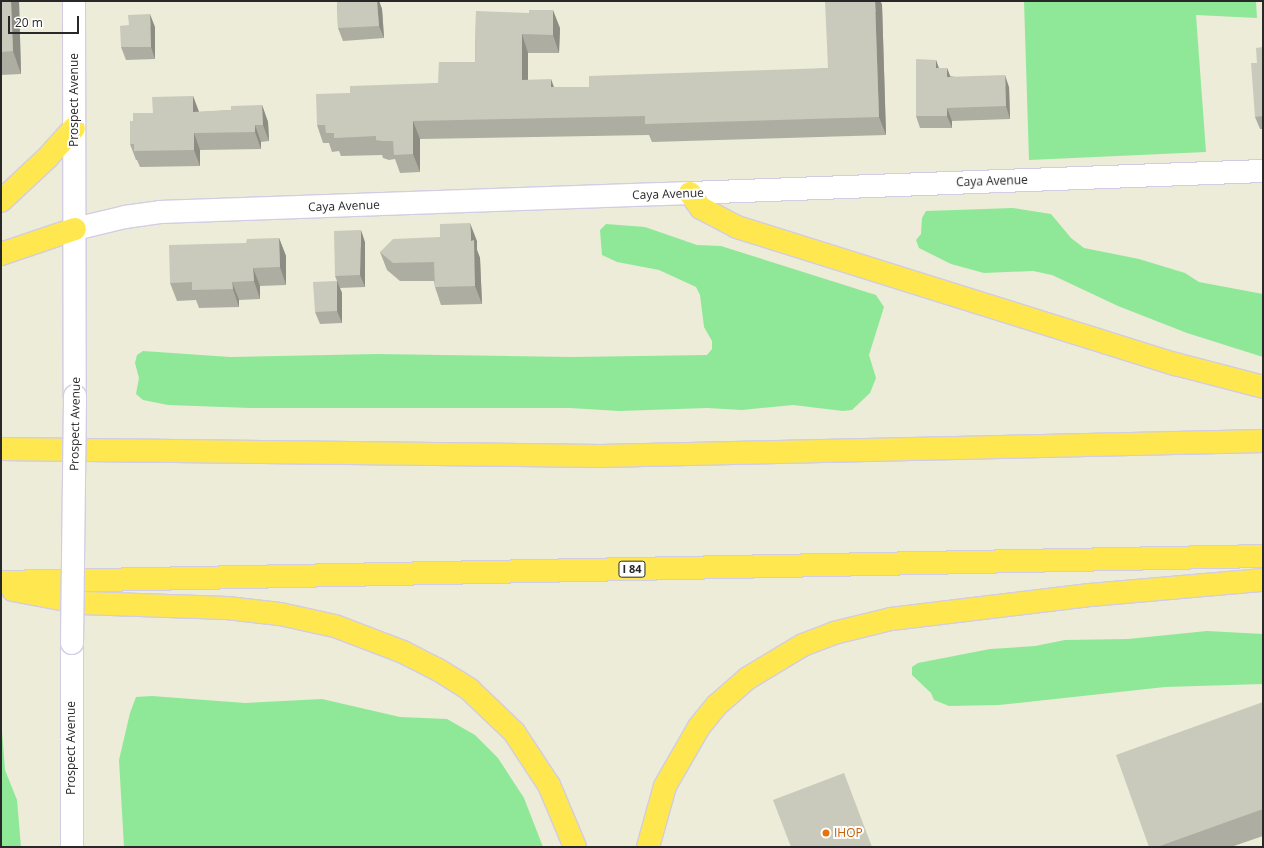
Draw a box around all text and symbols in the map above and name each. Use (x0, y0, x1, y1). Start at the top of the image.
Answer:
scale bar (10, 8, 81, 34)
text: 20 m (15, 14, 43, 31)
street label: Prospect Avenue (67, 53, 81, 147)
street label: Caya Avenue (956, 173, 1028, 189)
street label: Caya Avenue (632, 186, 704, 202)
street label: Caya Avenue (308, 198, 380, 214)
street label: Prospect Avenue (67, 377, 83, 471)
road number: I 84 (618, 560, 646, 578)
street label: Prospect Avenue (64, 701, 78, 795)
place label: IHOP (834, 826, 863, 840)
marker: IHOP (821, 828, 831, 838)

